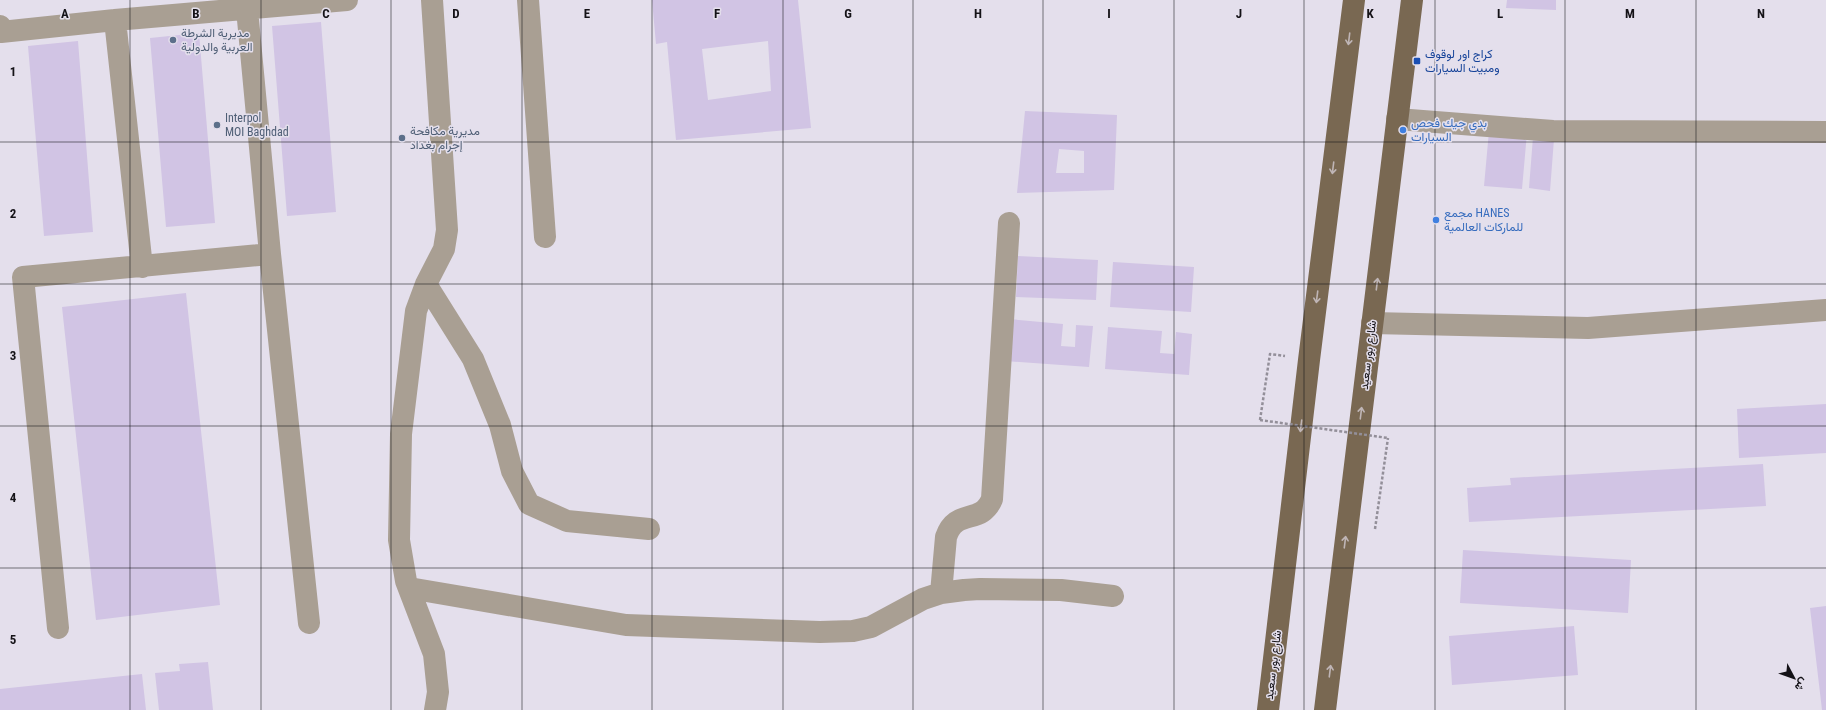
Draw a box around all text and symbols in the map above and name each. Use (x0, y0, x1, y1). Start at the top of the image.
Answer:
text: A (61, 6, 69, 21)
text: B (192, 6, 200, 21)
text: C (322, 6, 330, 21)
text: D (452, 6, 460, 21)
text: E (584, 6, 591, 21)
text: F (714, 6, 720, 21)
text: G (844, 6, 852, 21)
text: H (974, 6, 982, 21)
text: I (1107, 6, 1111, 21)
text: J (1236, 6, 1242, 21)
text: K (1366, 6, 1374, 21)
text: L (1497, 6, 1503, 21)
text: M (1625, 6, 1635, 21)
text: N (1757, 6, 1765, 21)
place label: مديرية الشرطة العربية والدولية (181, 26, 253, 55)
one-way arrow (1346, 32, 1353, 45)
marker: مديرية الشرطة العربية والدولية (168, 35, 178, 45)
place label: كراج اور لوقوف ومبيت السيارات (1425, 47, 1500, 76)
marker: كراج اور لوقوف ومبيت السيارات (1412, 56, 1422, 66)
text: 1 (10, 64, 16, 79)
place label: Interpol MOI Baghdad (225, 111, 289, 139)
place label: بدي جيك فحص السيارات (1411, 116, 1487, 145)
marker: Interpol MOI Baghdad (212, 120, 222, 130)
place label: مديرية مكافحة إجرام بغداد (410, 124, 480, 153)
marker: بدي جيك فحص السيارات (1398, 125, 1408, 135)
marker: مديرية مكافحة إجرام بغداد (397, 133, 407, 143)
one-way arrow (1329, 161, 1337, 174)
text: 2 (10, 206, 17, 221)
place label: مجمع HANES للماركات العالمية (1444, 206, 1523, 235)
marker: مجمع HANES للماركات العالمية (1431, 215, 1441, 225)
one-way arrow (1373, 278, 1380, 291)
one-way arrow (1313, 290, 1321, 303)
street label: شارع بور سعيد (1357, 320, 1381, 391)
text: 3 (10, 348, 16, 363)
one-way arrow (1357, 407, 1365, 420)
one-way arrow (1297, 419, 1305, 432)
text: 4 (10, 490, 17, 505)
one-way arrow (1342, 536, 1349, 549)
street label: شارع بور سعيد (1262, 630, 1286, 701)
text: 5 (10, 632, 17, 647)
north arrow (1774, 658, 1814, 698)
one-way arrow (1326, 665, 1334, 678)
text: ش (1792, 675, 1810, 693)

